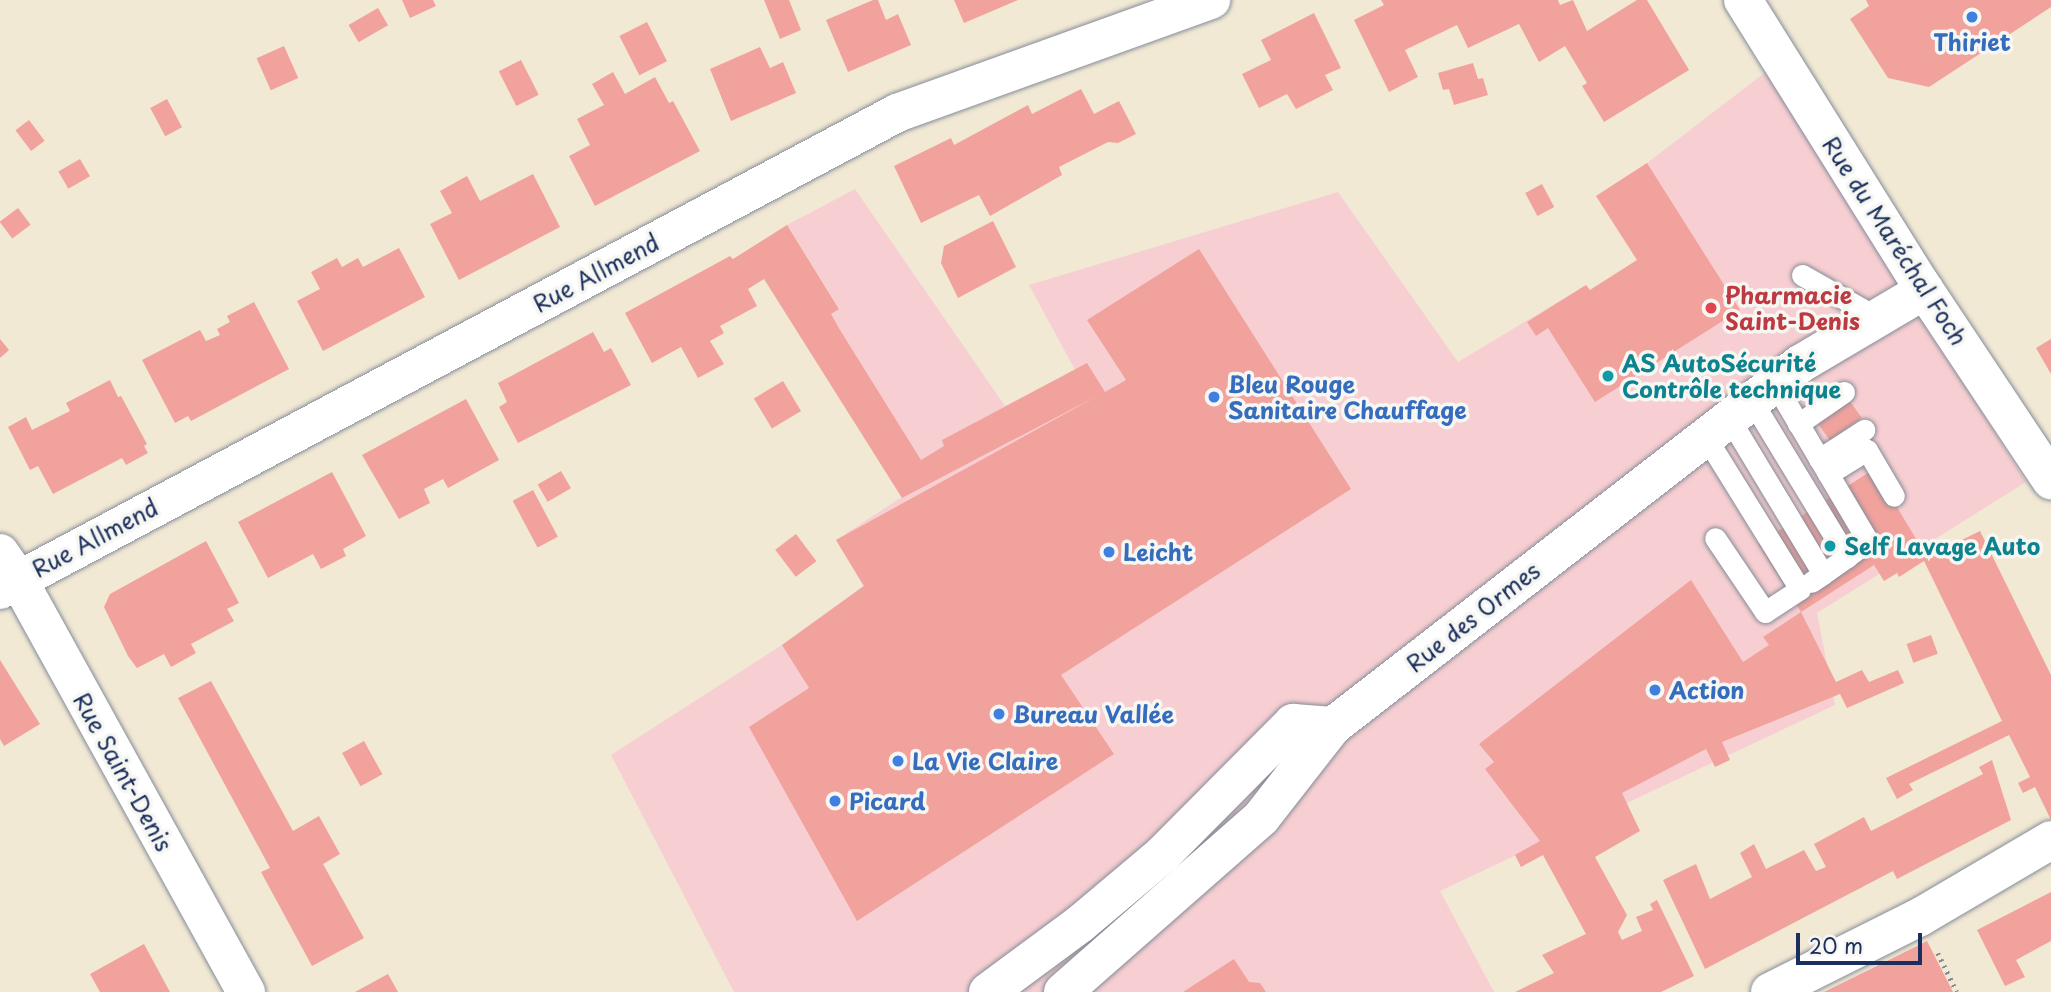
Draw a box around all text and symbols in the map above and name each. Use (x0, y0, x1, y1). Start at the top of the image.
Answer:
marker: Thiriet (1964, 9, 1980, 25)
place label: Thiriet (1933, 28, 2011, 56)
street label: Rue du Maréchal Foch (1816, 130, 1974, 352)
street label: Rue Allmend (528, 228, 664, 318)
place label: Pharmacie Saint-Denis (1725, 281, 1860, 335)
marker: Pharmacie Saint-Denis (1703, 300, 1719, 316)
place label: AS AutoSécurité Contrôle technique (1622, 349, 1842, 403)
marker: AS AutoSécurité Contrôle technique (1600, 368, 1616, 384)
place label: Bleu Rouge Sanitaire Chauffage (1228, 370, 1469, 424)
marker: Bleu Rouge Sanitaire Chauffage (1206, 389, 1222, 405)
street label: Rue Allmend (27, 493, 163, 583)
place label: Self Lavage Auto (1844, 532, 2042, 560)
place label: Leicht (1123, 538, 1193, 566)
marker: Self Lavage Auto (1822, 538, 1838, 554)
marker: Leicht (1101, 544, 1117, 560)
street label: Rue des Ormes (1399, 555, 1547, 679)
place label: Action (1669, 676, 1744, 704)
marker: Action (1647, 682, 1663, 698)
street label: Rue Saint-Denis (68, 687, 178, 857)
place label: Bureau Vallée (1013, 700, 1174, 728)
marker: Bureau Vallée (991, 706, 1007, 722)
place label: La Vie Claire (912, 747, 1061, 775)
marker: La Vie Claire (890, 753, 906, 769)
place label: Picard (849, 787, 925, 815)
marker: Picard (827, 793, 843, 809)
scale bar (1799, 918, 1925, 962)
text: 20 m (1809, 929, 1863, 961)

